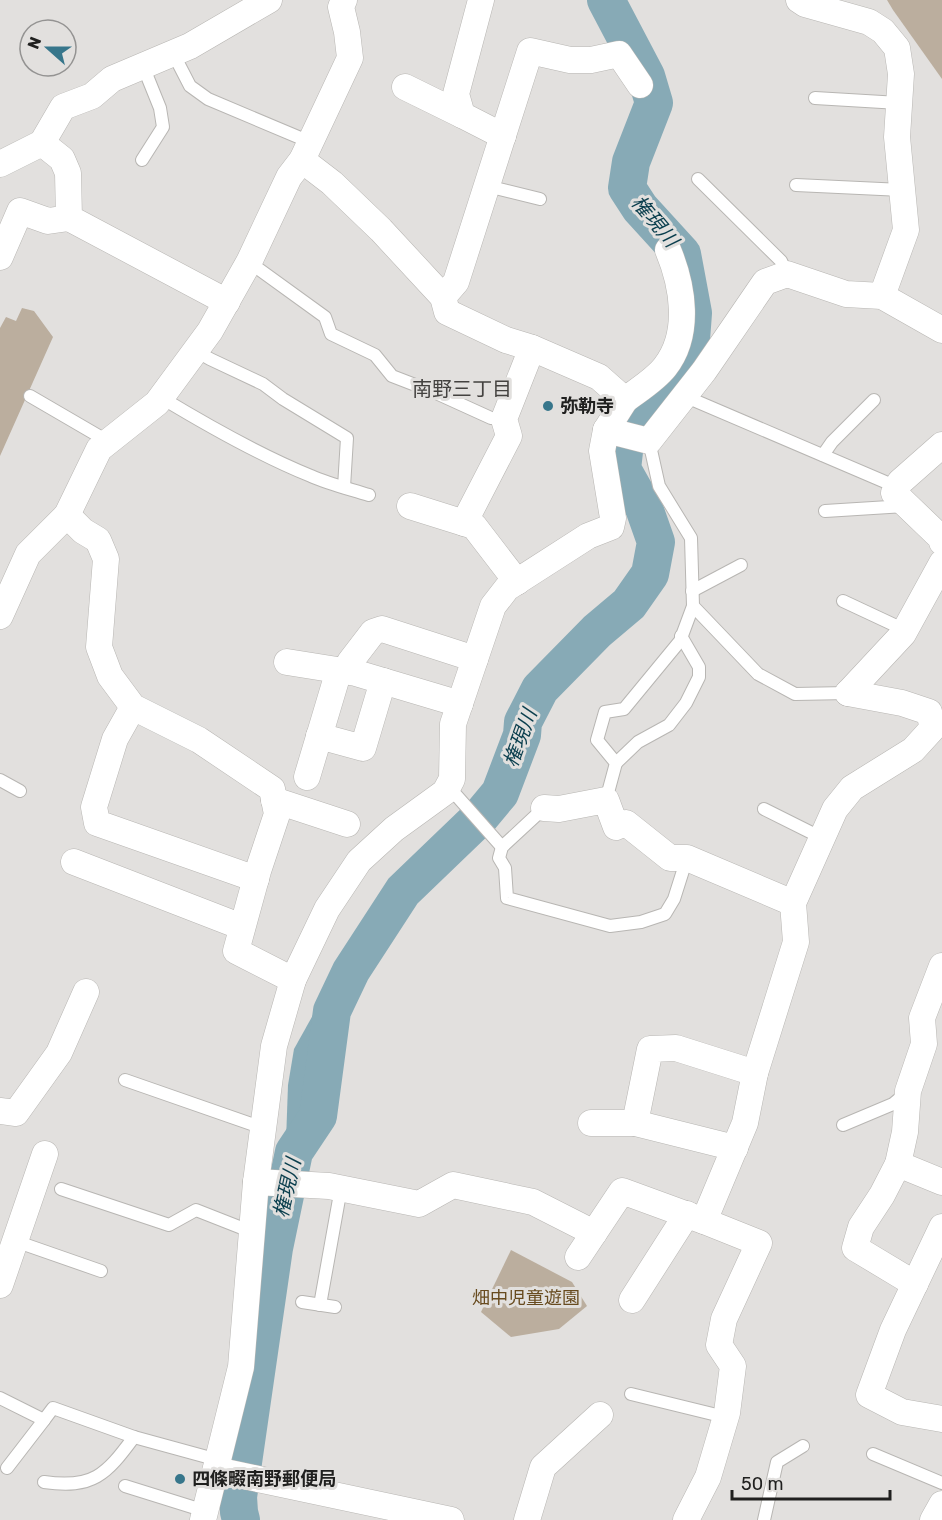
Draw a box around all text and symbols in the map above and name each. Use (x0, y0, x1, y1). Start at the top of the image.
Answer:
north arrow (18, 18, 78, 78)
text: N (24, 34, 45, 52)
water label: 権現川 (627, 190, 685, 253)
district label: 南野三丁目 (412, 377, 512, 401)
place label: 弥勒寺 (560, 395, 614, 417)
marker: 弥勒寺 (541, 399, 555, 413)
water label: 権現川 (498, 704, 542, 770)
water label: 権現川 (269, 1154, 306, 1220)
park label: 畑中児童遊園 (472, 1287, 580, 1309)
scale bar (732, 1463, 890, 1501)
place label: 四條畷南野郵便局 (192, 1468, 336, 1490)
marker: 四條畷南野郵便局 (173, 1472, 187, 1486)
text: 50 m (741, 1473, 784, 1495)

